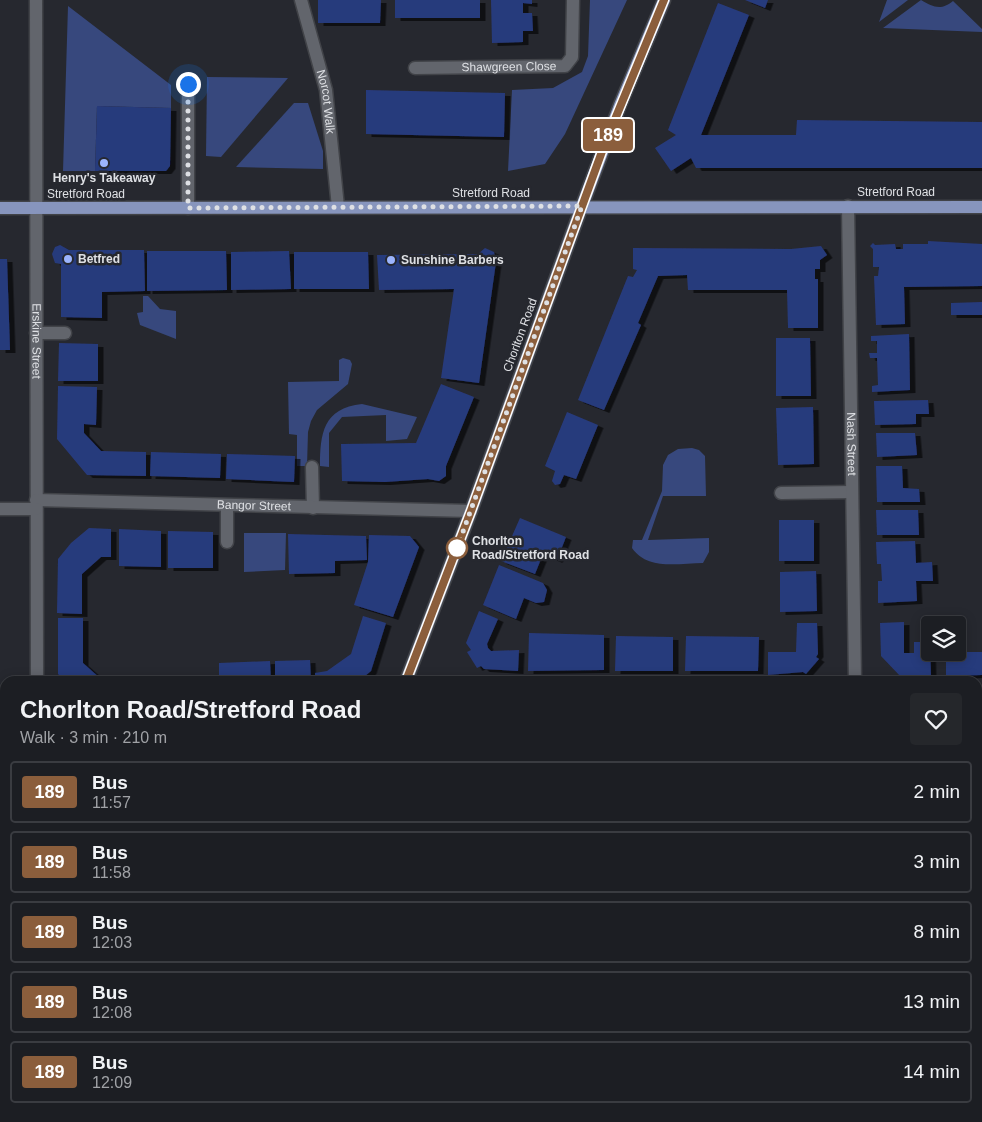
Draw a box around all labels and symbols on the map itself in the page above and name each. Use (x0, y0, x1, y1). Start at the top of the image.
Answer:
street label: Shawgreen Close (461, 59, 557, 74)
street label: Norcot Walk (314, 68, 338, 136)
your location (176, 72, 201, 97)
line badge: 189 (579, 119, 637, 151)
marker: Henry's Takeaway (98, 157, 110, 169)
place label: Henry's Takeaway (53, 171, 156, 185)
street label: Stretford Road (857, 185, 935, 199)
street label: Stretford Road (452, 186, 530, 200)
street label: Stretford Road (47, 187, 125, 201)
place label: Betfred (78, 252, 120, 266)
marker: Betfred (62, 253, 74, 265)
place label: Sunshine Barbers (401, 253, 504, 267)
marker: Sunshine Barbers (385, 254, 397, 266)
street label: Chorlton Road (500, 296, 540, 374)
street label: Erskine Street (29, 303, 44, 379)
street label: Nash Street (844, 412, 859, 476)
street label: Bangor Street (217, 498, 292, 513)
place label: Chorlton Road/Stretford Road (472, 534, 589, 562)
marker: Chorlton Road/Stretford Road (446, 537, 468, 559)

